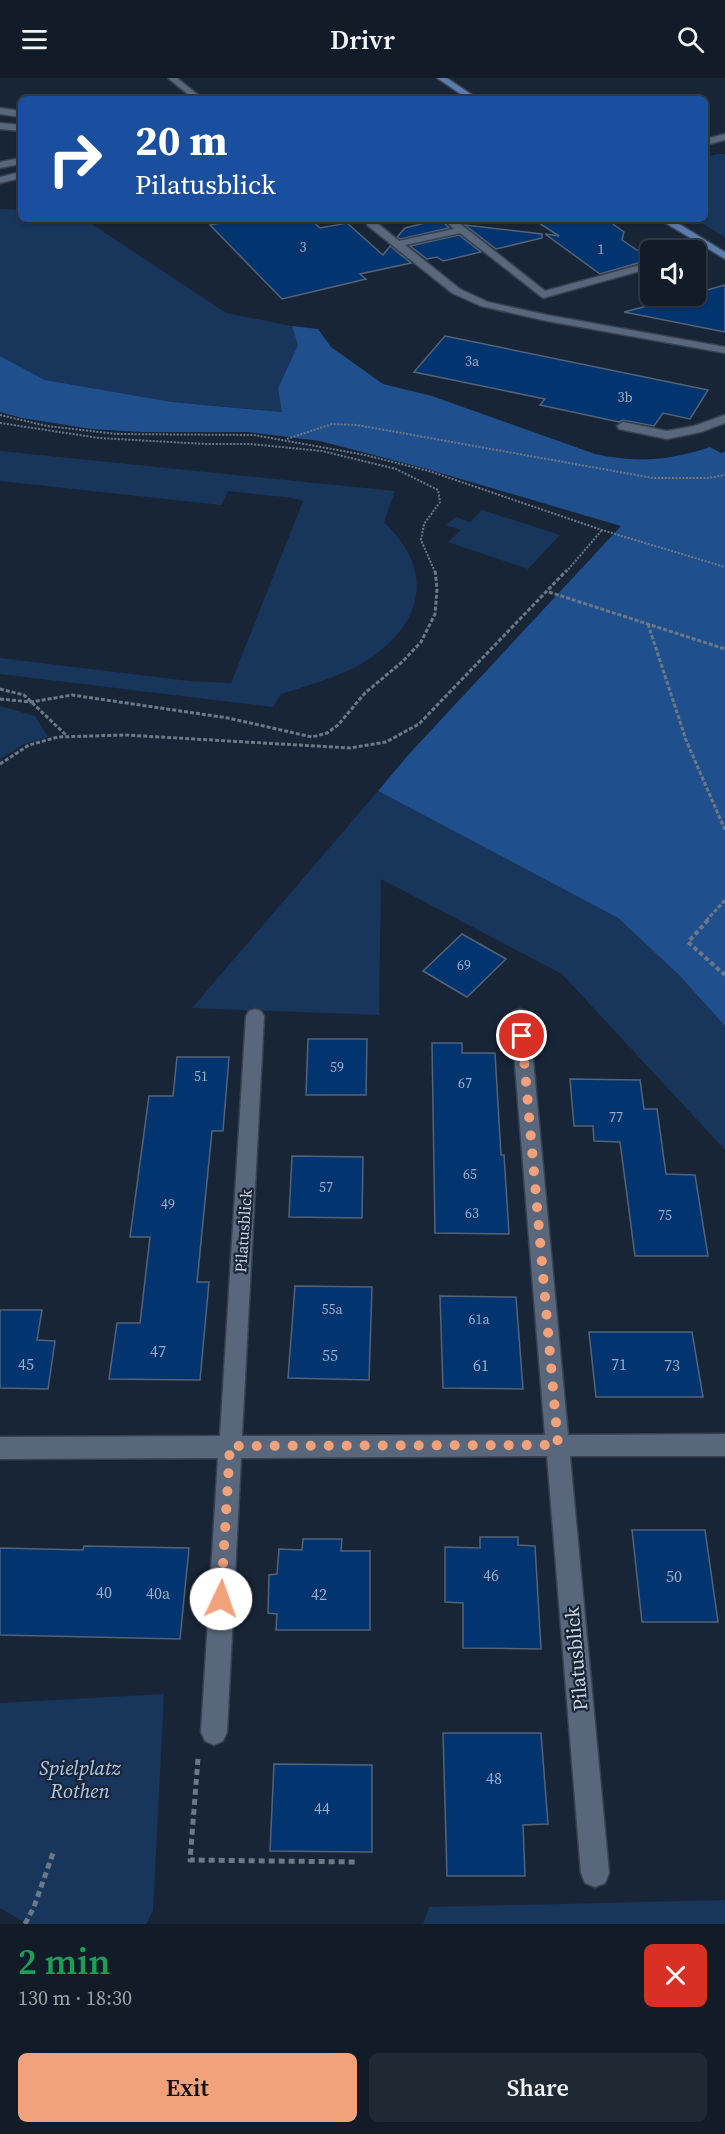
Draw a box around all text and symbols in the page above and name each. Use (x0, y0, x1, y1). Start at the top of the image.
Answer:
text: Drivr (330, 21, 395, 58)
icon: menu (18, 23, 51, 56)
icon: search (674, 23, 707, 56)
text: 20 m (135, 111, 228, 169)
icon: right (36, 120, 114, 198)
text: Pilatusblick (135, 166, 276, 203)
house number: 3 (300, 237, 307, 257)
house number: 1 (598, 239, 605, 259)
map controls (640, 240, 706, 306)
button: sound (640, 240, 706, 306)
house number: 3a (465, 351, 480, 371)
house number: 3b (617, 387, 633, 407)
house number: 69 (457, 955, 471, 975)
pin (496, 1010, 547, 1061)
icon: arrive (505, 1019, 538, 1052)
house number: 59 (330, 1057, 344, 1077)
house number: 51 (194, 1066, 208, 1086)
house number: 67 (458, 1073, 472, 1093)
house number: 77 (609, 1107, 623, 1127)
house number: 65 (463, 1164, 477, 1184)
house number: 57 (319, 1177, 333, 1197)
street label: Pilatusblick (229, 1188, 257, 1273)
house number: 49 (161, 1194, 175, 1214)
house number: 63 (465, 1203, 479, 1223)
house number: 75 (658, 1205, 672, 1225)
house number: 55a (321, 1299, 343, 1319)
house number: 61a (468, 1309, 490, 1329)
house number: 47 (150, 1340, 166, 1362)
house number: 55 (322, 1344, 338, 1366)
house number: 45 (18, 1353, 34, 1375)
house number: 71 (611, 1353, 627, 1375)
house number: 61 (473, 1354, 489, 1376)
house number: 73 (664, 1354, 680, 1376)
house number: 46 (483, 1564, 499, 1586)
house number: 50 (666, 1565, 682, 1587)
position arrow (189, 1567, 253, 1631)
house number: 40 (96, 1581, 112, 1603)
house number: 40a (146, 1582, 171, 1604)
house number: 42 (311, 1583, 327, 1605)
street label: Pilatusblick (558, 1606, 594, 1712)
park label: Spielplatz Rothen (39, 1754, 121, 1805)
house number: 48 (486, 1767, 502, 1789)
house number: 44 (314, 1797, 330, 1819)
text: 2 min (18, 1937, 110, 1986)
button: close (644, 1944, 707, 2007)
text: 130 m · 18:30 (18, 1984, 132, 2012)
button: Exit (18, 2053, 357, 2122)
button: Share (369, 2053, 707, 2122)

